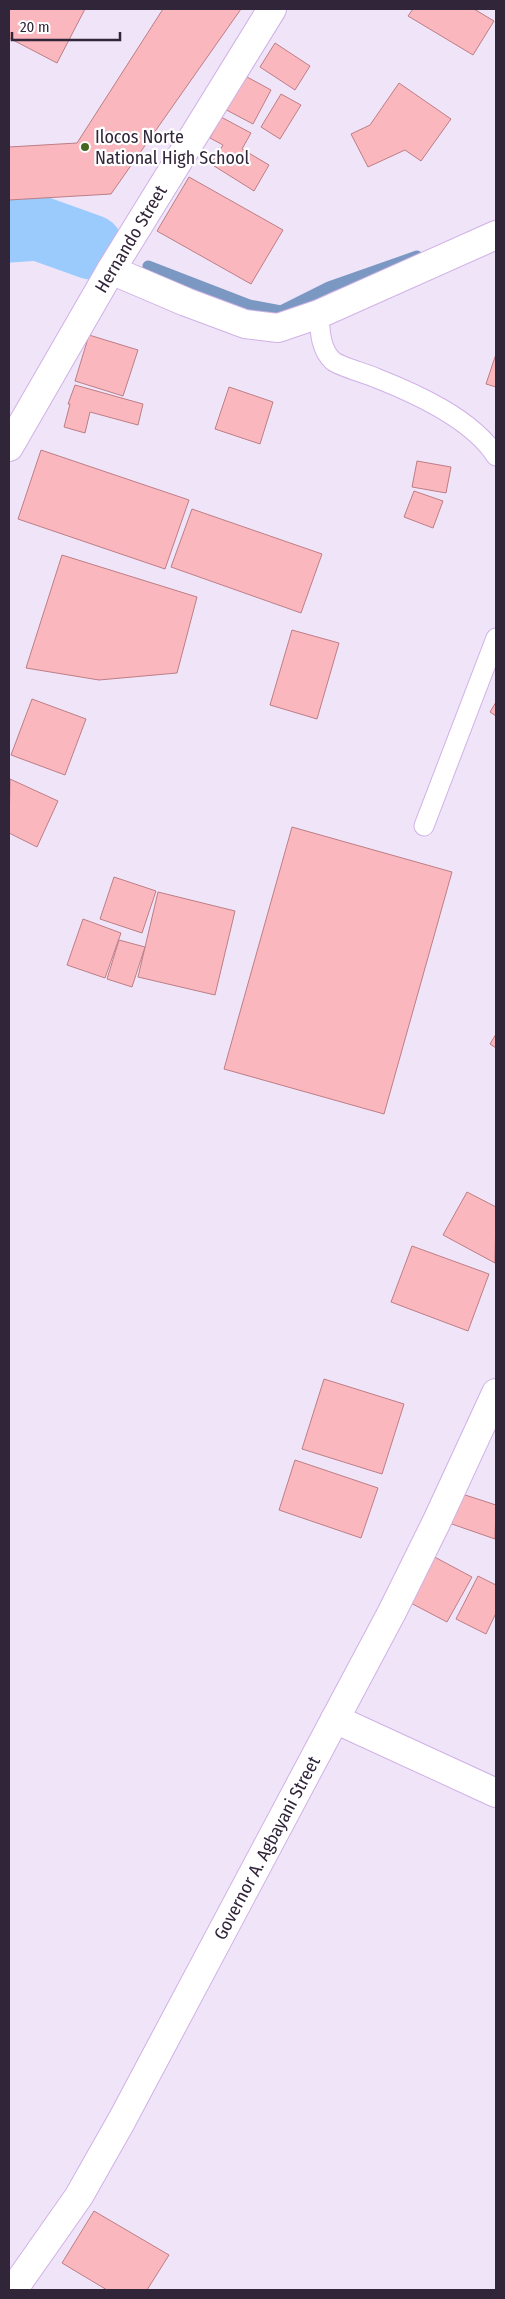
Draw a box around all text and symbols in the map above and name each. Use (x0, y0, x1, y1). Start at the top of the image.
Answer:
scale bar (12, 10, 120, 42)
text: 20 m (20, 18, 50, 36)
place label: Ilocos Norte National High School (95, 126, 249, 169)
marker: Ilocos Norte National High School (79, 141, 91, 153)
street label: Hernando Street (90, 181, 172, 297)
street label: Governor A. Agbayani Street (209, 1752, 325, 1944)

